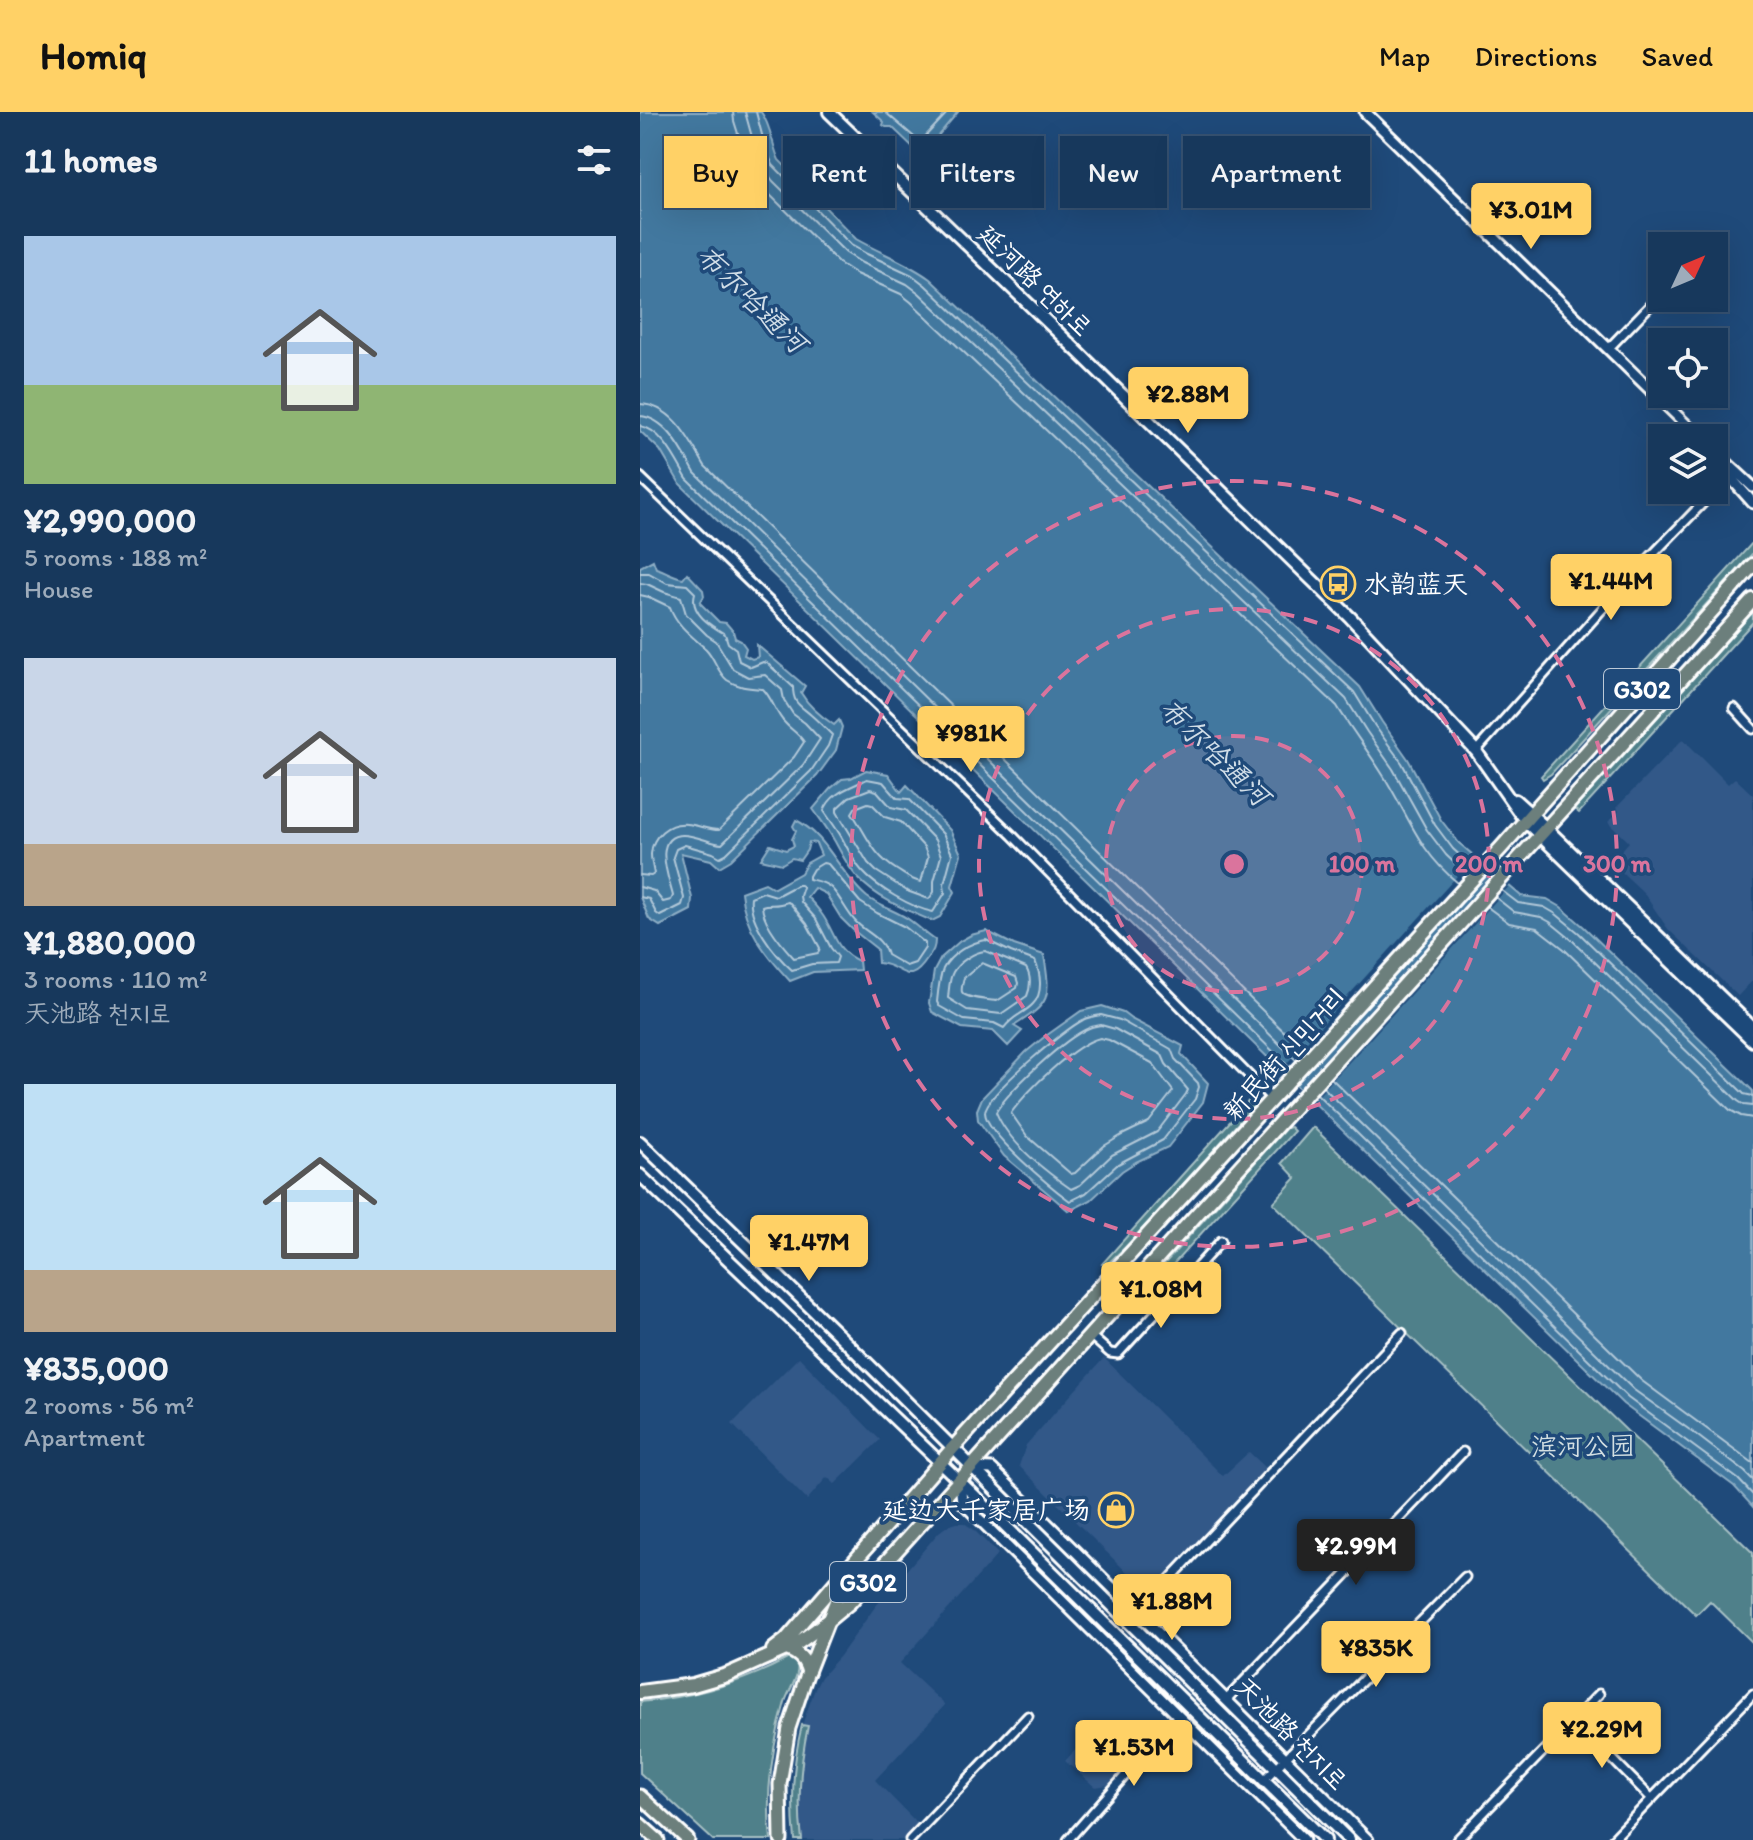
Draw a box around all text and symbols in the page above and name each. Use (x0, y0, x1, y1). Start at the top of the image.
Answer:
text: Homiq (40, 33, 147, 79)
text: Map (1379, 39, 1430, 73)
text: Directions (1474, 39, 1598, 73)
text: Saved (1642, 39, 1713, 73)
chip: Buy (664, 136, 767, 208)
chip: Rent (783, 136, 895, 208)
chip: Filters (911, 136, 1044, 208)
chip: New (1060, 136, 1167, 208)
chip: Apartment (1183, 136, 1370, 208)
icon: filters (572, 138, 616, 182)
text: 11 homes (24, 140, 158, 181)
pin: ¥3.01M (1466, 183, 1596, 251)
text: ¥3.01M (1489, 193, 1573, 225)
street label: 延河路 연하로 (971, 218, 1099, 342)
north arrow (1648, 232, 1728, 312)
map controls (1648, 232, 1728, 504)
water label: 布尔哈通河 (690, 238, 817, 363)
icon: home (248, 288, 392, 432)
button: locate (1648, 328, 1728, 408)
pin: ¥2.88M (1123, 367, 1253, 435)
text: ¥2.88M (1146, 377, 1230, 409)
button: layers (1648, 424, 1728, 504)
text: ¥2,990,000 (24, 500, 196, 541)
text: 5 rooms · 188 m² (24, 541, 207, 573)
pin: ¥1.44M (1546, 554, 1676, 622)
text: ¥1.44M (1569, 564, 1653, 596)
bus stop icon: 水韵蓝天 (1319, 565, 1357, 603)
place label: 水韵蓝天 (1364, 568, 1468, 600)
text: House (24, 573, 94, 605)
road number: G302 (1604, 669, 1680, 709)
water label: 布尔哈通河 (1153, 691, 1280, 816)
pin: ¥981K (915, 706, 1027, 774)
icon: home (248, 710, 392, 854)
text: ¥981K (935, 716, 1007, 748)
text: 100 m (1329, 849, 1396, 878)
text: 200 m (1455, 849, 1524, 878)
text: 300 m (1583, 849, 1652, 878)
centre of rings (1220, 850, 1248, 878)
text: ¥1,880,000 (24, 922, 196, 963)
text: 3 rooms · 110 m² (24, 963, 207, 995)
street label: 新民街 신민거리 (1216, 981, 1352, 1127)
text: 天池路 천지로 (24, 997, 171, 1029)
icon: home (248, 1136, 392, 1280)
pin: ¥1.47M (744, 1215, 874, 1283)
text: ¥1.47M (768, 1225, 850, 1257)
pin: ¥1.08M (1096, 1262, 1226, 1330)
text: ¥1.08M (1119, 1272, 1203, 1304)
text: ¥835,000 (24, 1348, 169, 1389)
text: 2 rooms · 56 m² (24, 1389, 194, 1421)
text: Apartment (24, 1421, 145, 1453)
park label: 滨河公园 (1531, 1430, 1635, 1462)
shop icon: 延边大千家居广场 (1097, 1491, 1135, 1529)
place label: 延边大千家居广场 (882, 1494, 1090, 1526)
pin: ¥2.99M (1291, 1519, 1421, 1587)
text: ¥2.99M (1315, 1529, 1397, 1561)
road number: G302 (830, 1562, 906, 1602)
pin: ¥1.88M (1107, 1574, 1237, 1642)
text: ¥1.88M (1131, 1584, 1213, 1616)
pin: ¥835K (1320, 1621, 1432, 1689)
text: ¥835K (1339, 1631, 1413, 1663)
street label: 天池路 천지로 (1228, 1670, 1354, 1796)
pin: ¥2.29M (1537, 1702, 1667, 1770)
text: ¥2.29M (1561, 1712, 1643, 1744)
pin: ¥1.53M (1069, 1720, 1199, 1788)
text: ¥1.53M (1093, 1730, 1175, 1762)

